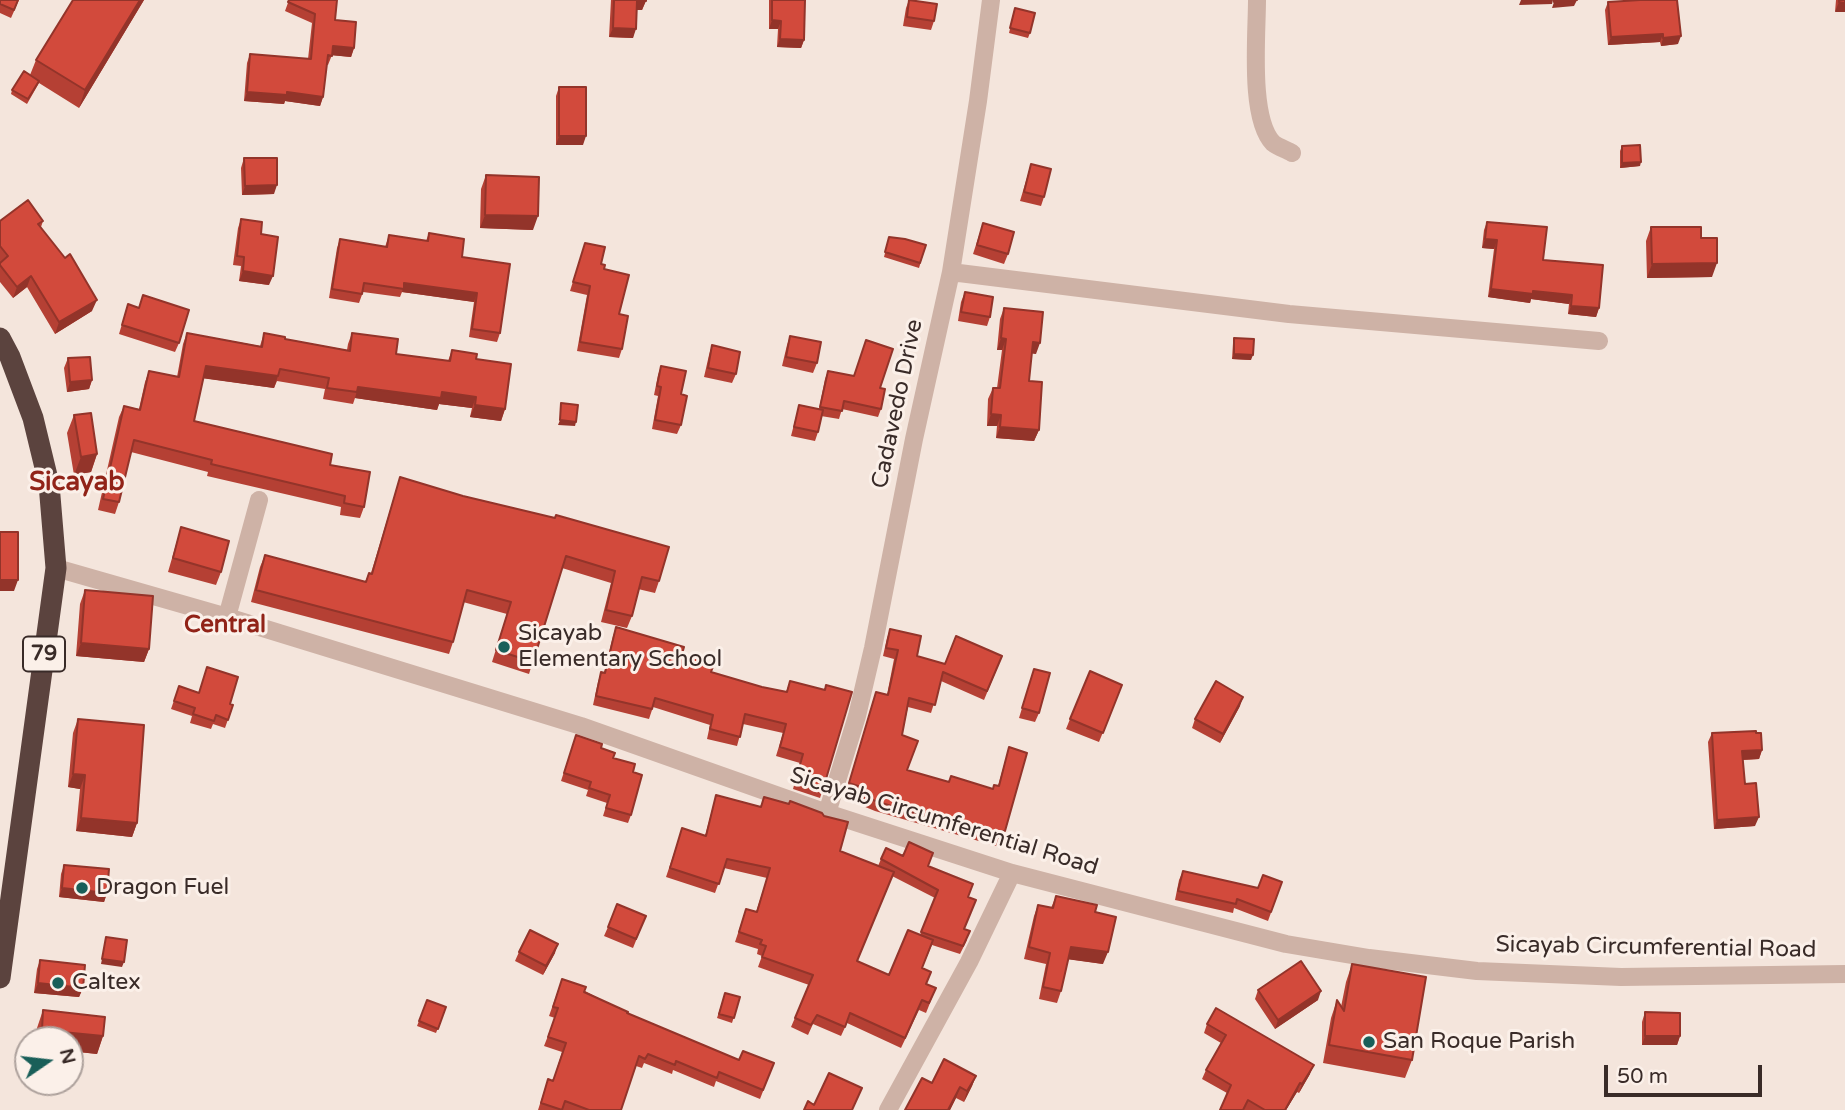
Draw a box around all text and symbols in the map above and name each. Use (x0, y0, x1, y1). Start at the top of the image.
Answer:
street label: Cadavedo Drive (867, 317, 929, 491)
district label: Sicayab (29, 467, 125, 499)
district label: Central (184, 612, 266, 640)
place label: Sicayab Elementary School (518, 620, 722, 674)
road number: 79 (23, 636, 65, 672)
marker: Sicayab Elementary School (496, 639, 512, 655)
street label: Sicayab Circumferential Road (787, 762, 1101, 882)
place label: Dragon Fuel (96, 874, 229, 902)
marker: Dragon Fuel (74, 880, 90, 896)
street label: Sicayab Circumferential Road (1495, 931, 1817, 965)
place label: Caltex (72, 969, 141, 997)
marker: Caltex (50, 975, 66, 991)
north arrow (14, 1026, 84, 1096)
place label: San Roque Parish (1383, 1028, 1575, 1056)
marker: San Roque Parish (1361, 1034, 1377, 1050)
text: N (55, 1046, 80, 1066)
scale bar (1607, 1050, 1764, 1094)
text: 50 m (1617, 1064, 1668, 1089)

